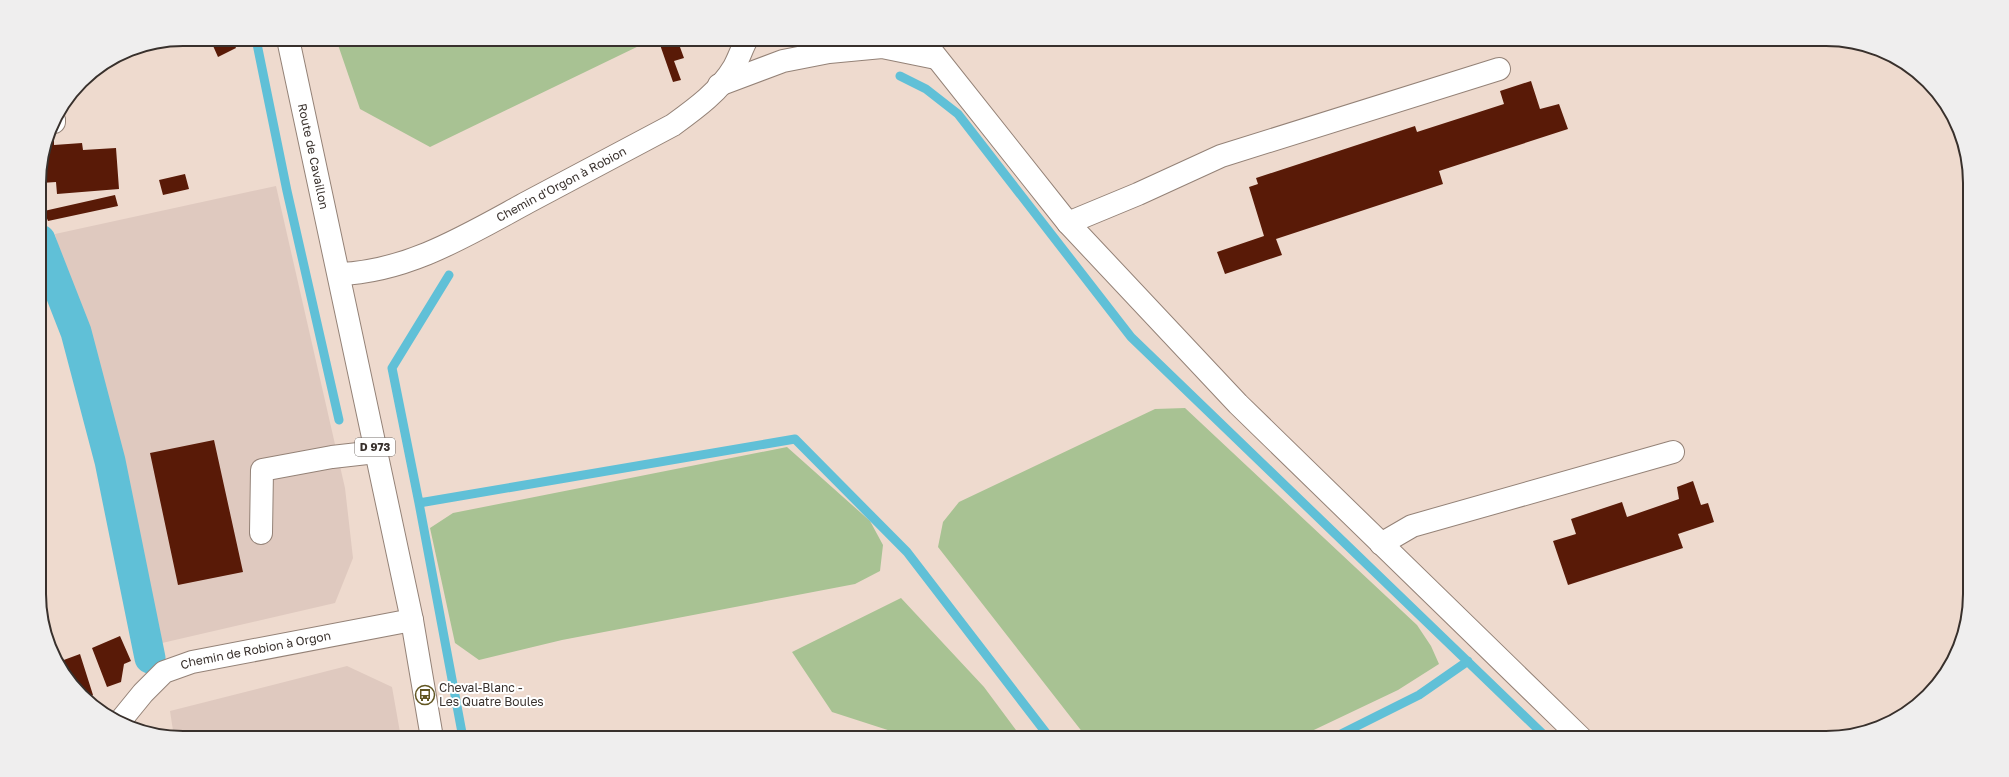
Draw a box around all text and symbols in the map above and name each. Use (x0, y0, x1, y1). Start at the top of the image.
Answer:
street label: Route de Cavaillon (295, 102, 332, 211)
street label: Chemin d'Orgon à Robion (494, 143, 629, 225)
road number: D 973 (355, 438, 395, 456)
street label: Chemin de Robion à Orgon (178, 628, 332, 673)
place label: Cheval-Blanc - Les Quatre Boules (439, 680, 544, 709)
bus stop icon: Cheval-Blanc - Les Quatre Boules (414, 684, 436, 706)

